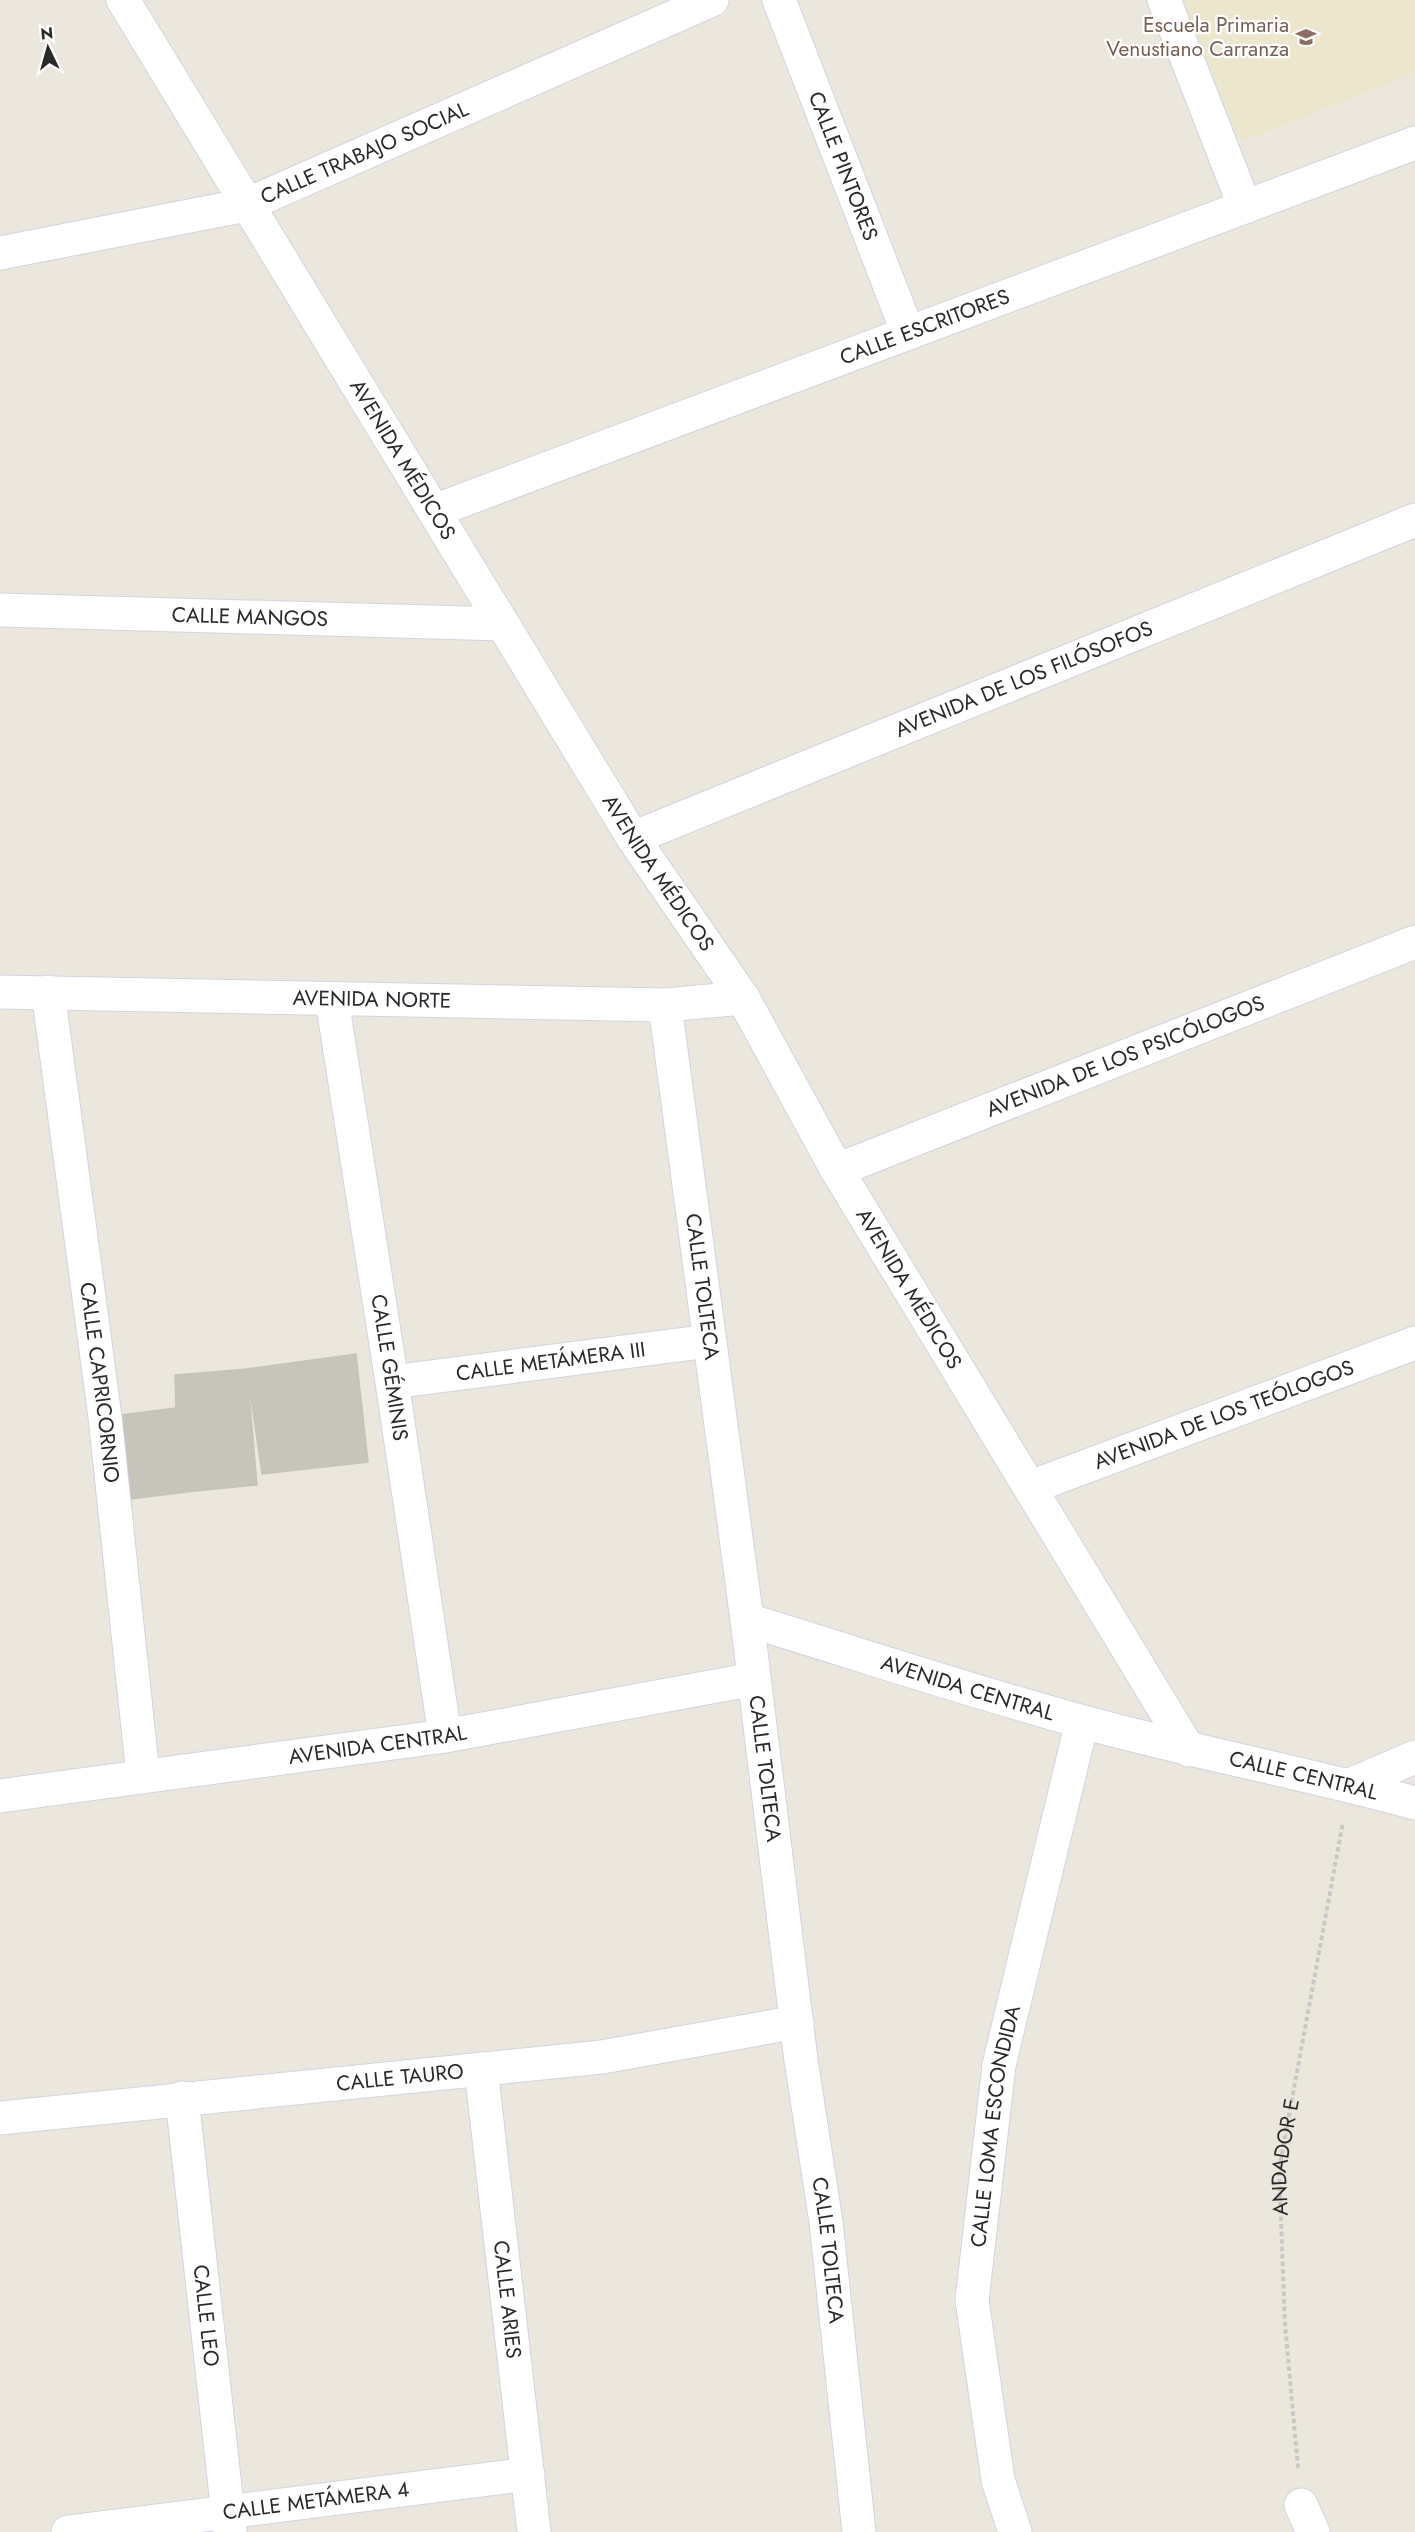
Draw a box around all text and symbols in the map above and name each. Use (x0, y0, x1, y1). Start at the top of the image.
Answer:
place label: Escuela Primaria Venustiano Carranza (1106, 10, 1289, 64)
north arrow (18, 18, 78, 78)
text: N (39, 22, 54, 46)
school or university icon: Escuela Primaria Venustiano Carranza (1294, 25, 1318, 49)
street label: CALLE PINTORES (801, 87, 886, 245)
street label: CALLE TRABAJO SOCIAL (256, 94, 474, 212)
street label: CALLE ESCRITORES (835, 281, 1014, 372)
street label: AVENIDA MÉDICOS (342, 374, 463, 546)
street label: CALLE MANGOS (171, 600, 328, 634)
street label: AVENIDA DE LOS FILÓSOFOS (891, 613, 1157, 745)
street label: AVENIDA MÉDICOS (595, 789, 722, 957)
street label: AVENIDA NORTE (292, 983, 451, 1016)
street label: AVENIDA DE LOS PSICÓLOGOS (982, 988, 1269, 1125)
street label: AVENIDA MÉDICOS (849, 1203, 969, 1375)
street label: CALLE TOLTECA (678, 1212, 727, 1362)
street label: CALLE CAPRICORNIO (72, 1280, 127, 1484)
street label: CALLE GÉMINIS (363, 1292, 416, 1443)
street label: CALLE METÁMERA III (454, 1334, 647, 1389)
street label: AVENIDA DE LOS TEÓLOGOS (1090, 1352, 1358, 1477)
street label: AVENIDA CENTRAL (877, 1648, 1058, 1728)
street label: CALLE TOLTECA (741, 1694, 789, 1844)
street label: AVENIDA CENTRAL (287, 1717, 470, 1772)
street label: CALLE CENTRAL (1226, 1743, 1381, 1808)
street label: CALLE LOMA ESCONDIDA (963, 2002, 1028, 2249)
street label: CALLE TAURO (335, 2056, 465, 2099)
street label: ANDADOR E (1264, 2096, 1307, 2216)
street label: CALLE TOLTECA (804, 2175, 852, 2325)
street label: CALLE ARIES (486, 2239, 529, 2360)
street label: CALLE LEO (186, 2263, 227, 2368)
street label: CALLE METÁMERA 4 (221, 2474, 411, 2527)

